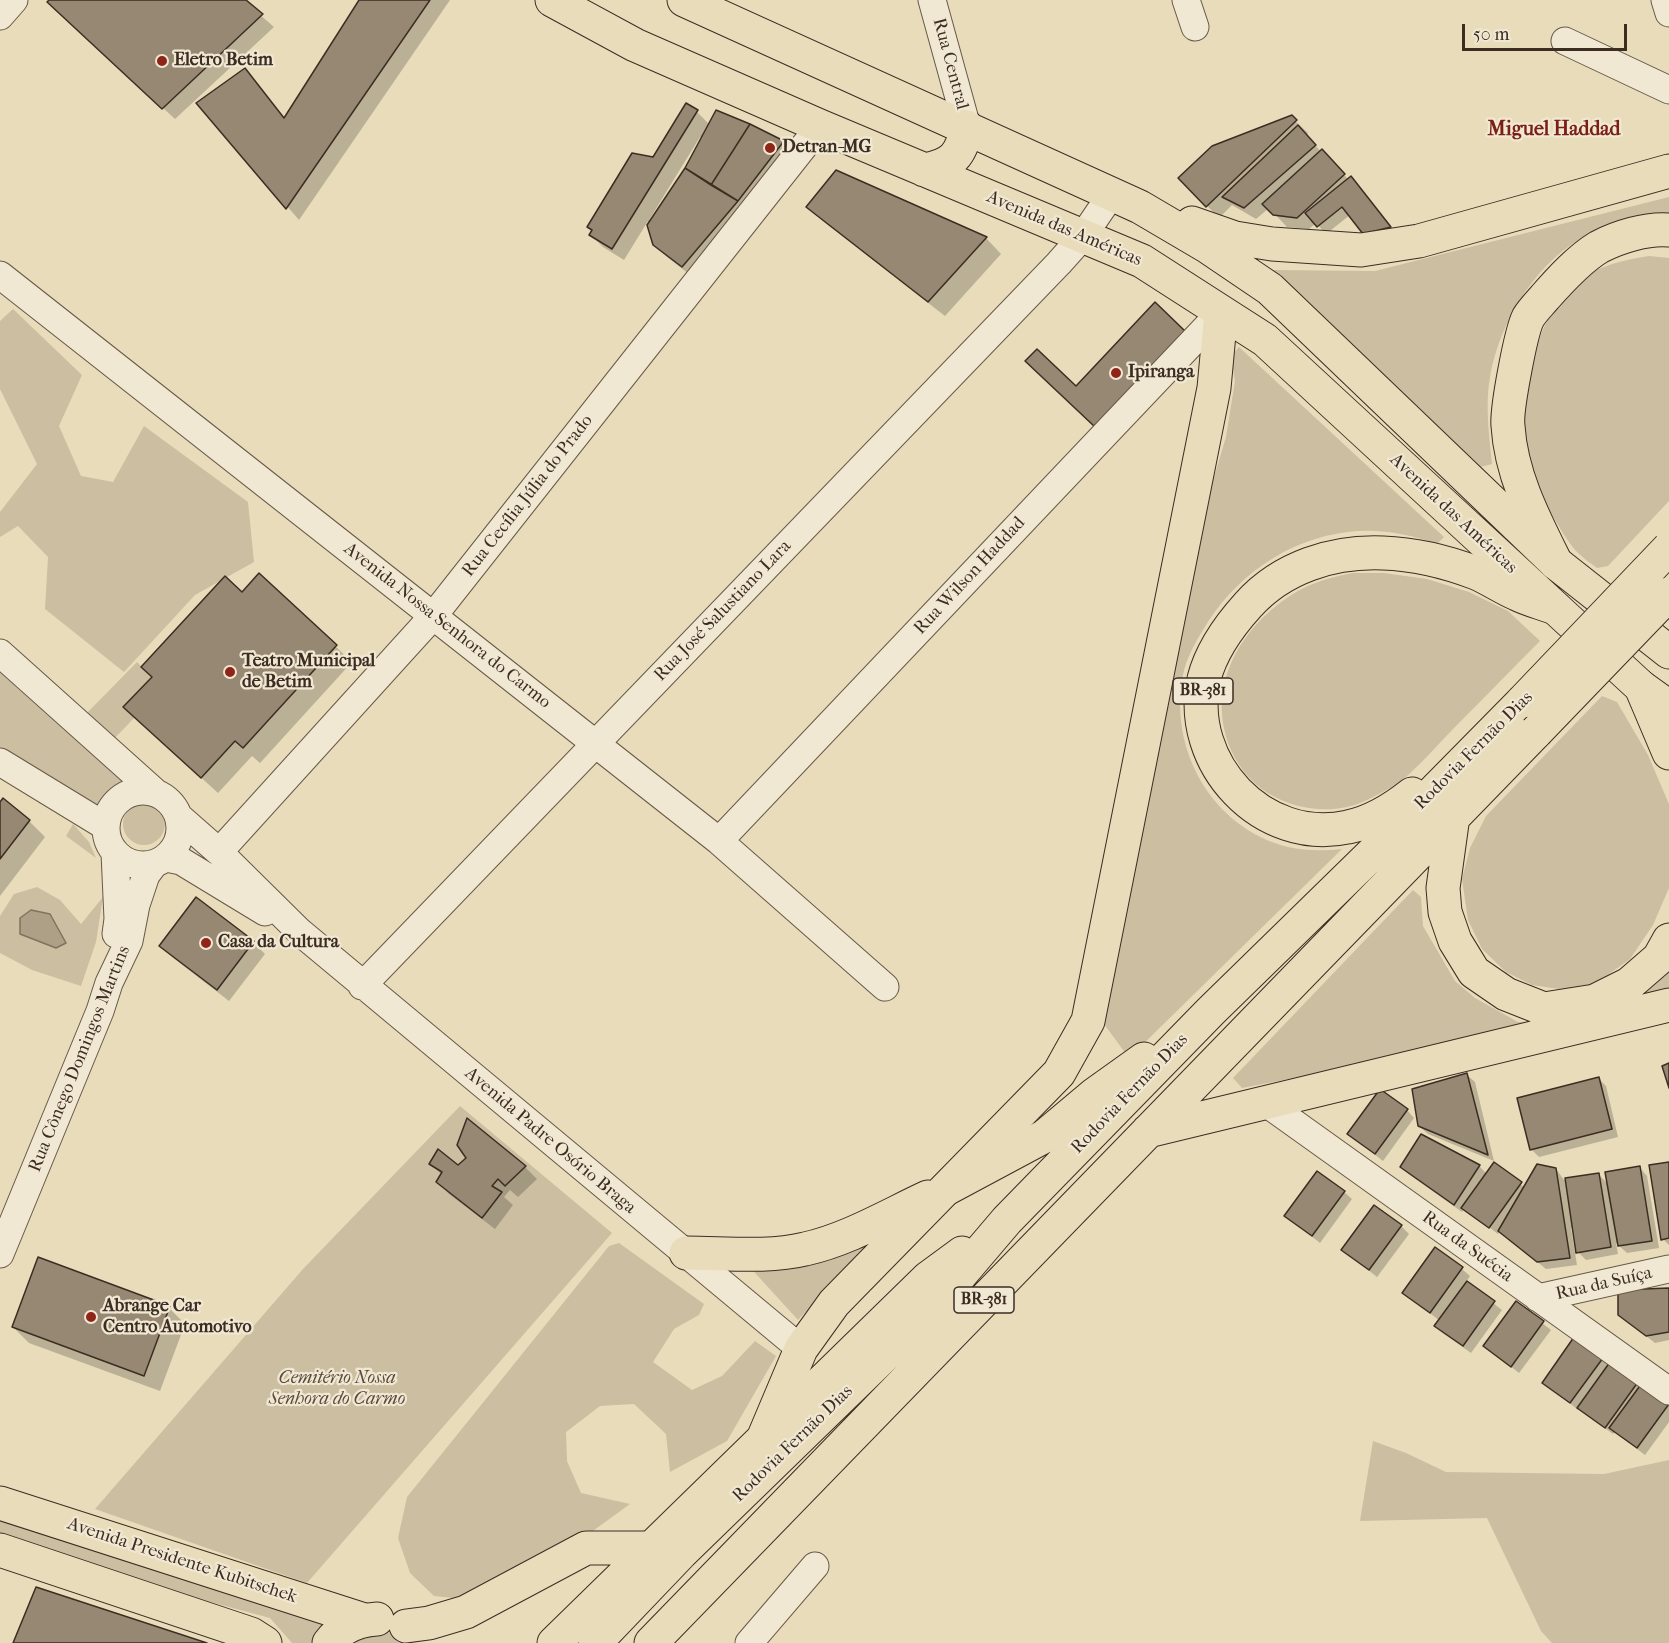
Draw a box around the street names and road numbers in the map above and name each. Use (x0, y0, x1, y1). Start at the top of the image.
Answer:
street label: Rua Central (927, 16, 973, 112)
street label: Avenida das Américas (983, 187, 1145, 271)
street label: Rua Cecília Júlia do Prado (458, 411, 598, 581)
street label: Avenida das Américas (1385, 449, 1521, 579)
street label: Rua Wilson Haddad (910, 513, 1030, 639)
street label: Rua José Salustiano Lara (650, 536, 796, 686)
street label: Avenida Nossa Senhora do Carmo (339, 538, 555, 714)
road number: BR-381 (1173, 678, 1233, 704)
street label: Rodovia Fernão Dias (1410, 687, 1538, 815)
street label: Rua Cônego Domingos Martins (25, 943, 135, 1175)
street label: Rodovia Fernão Dias (1067, 1029, 1193, 1159)
street label: Avenida Padre Osório Braga (460, 1063, 640, 1219)
street label: Rua da Suécia (1417, 1207, 1517, 1287)
street label: Rua da Suíça (1554, 1262, 1654, 1306)
road number: BR-381 (954, 1287, 1014, 1313)
street label: Rodovia Fernão Dias (728, 1381, 858, 1507)
street label: Avenida Presidente Kubitschek (64, 1514, 300, 1608)

